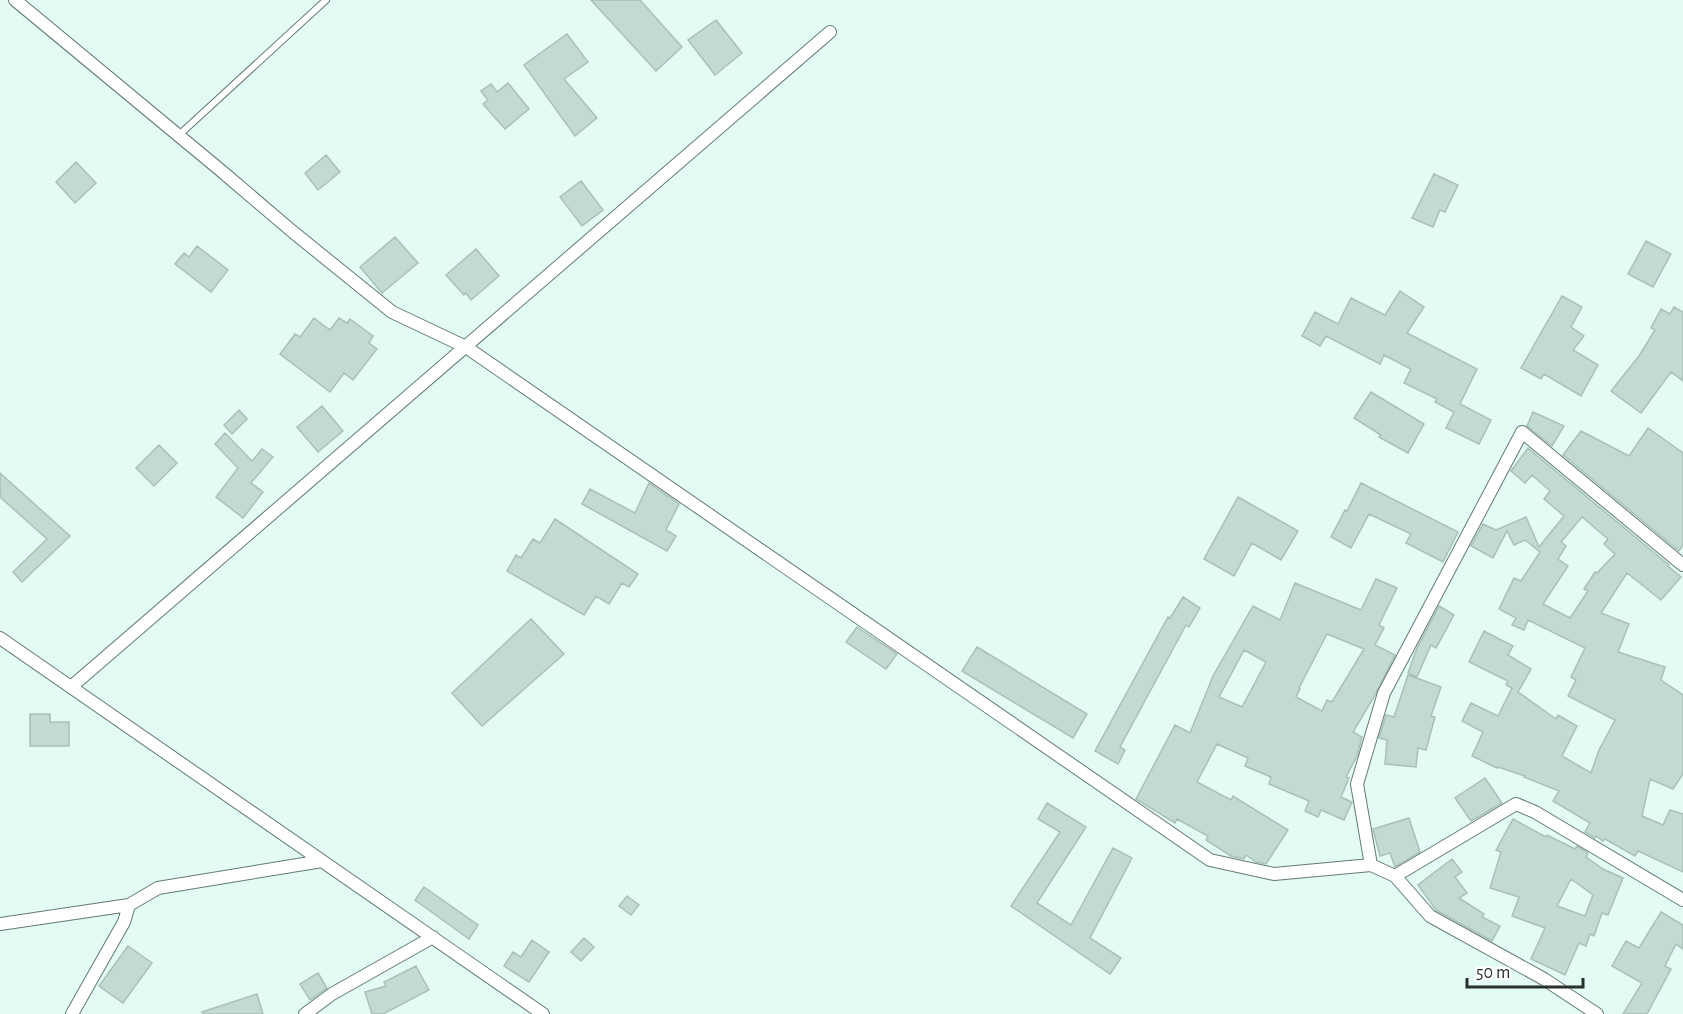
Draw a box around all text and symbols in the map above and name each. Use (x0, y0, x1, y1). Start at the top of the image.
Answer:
scale bar (1467, 951, 1582, 989)
text: 50 m (1476, 964, 1510, 982)

